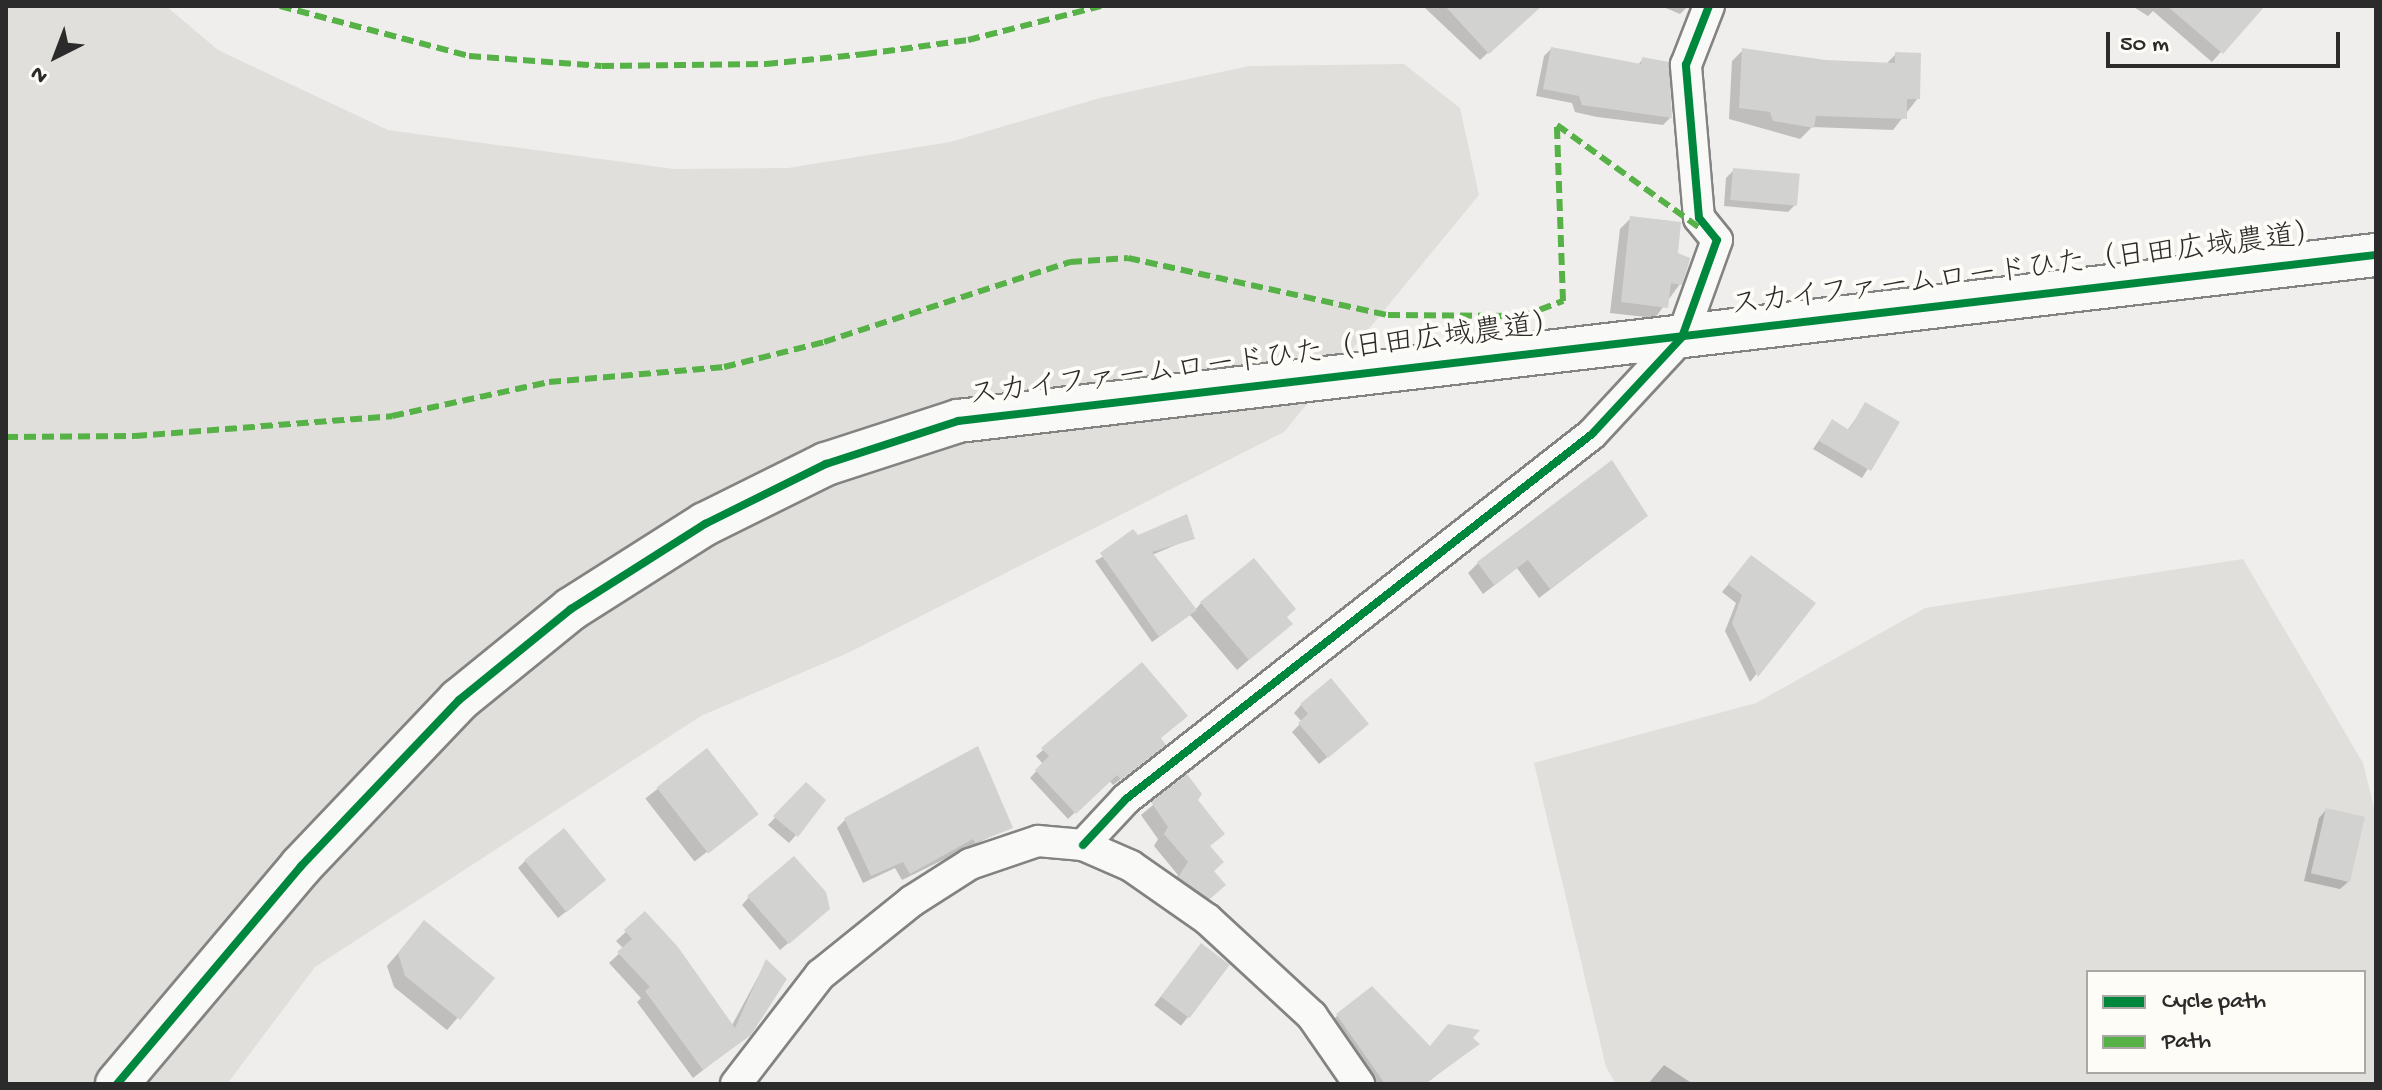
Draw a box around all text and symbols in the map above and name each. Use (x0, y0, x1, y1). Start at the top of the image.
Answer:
north arrow (16, 16, 96, 96)
scale bar (2110, 16, 2344, 66)
text: 50 m (2120, 31, 2169, 60)
text: N (26, 59, 54, 88)
street label: スカイファームロードひた（日田広域農道） (1728, 218, 2328, 326)
street label: スカイファームロードひた（日田広域農道） (966, 308, 1566, 416)
legend (2086, 970, 2366, 1074)
text: Cycle path (2162, 988, 2266, 1017)
text: Path (2162, 1028, 2211, 1057)

